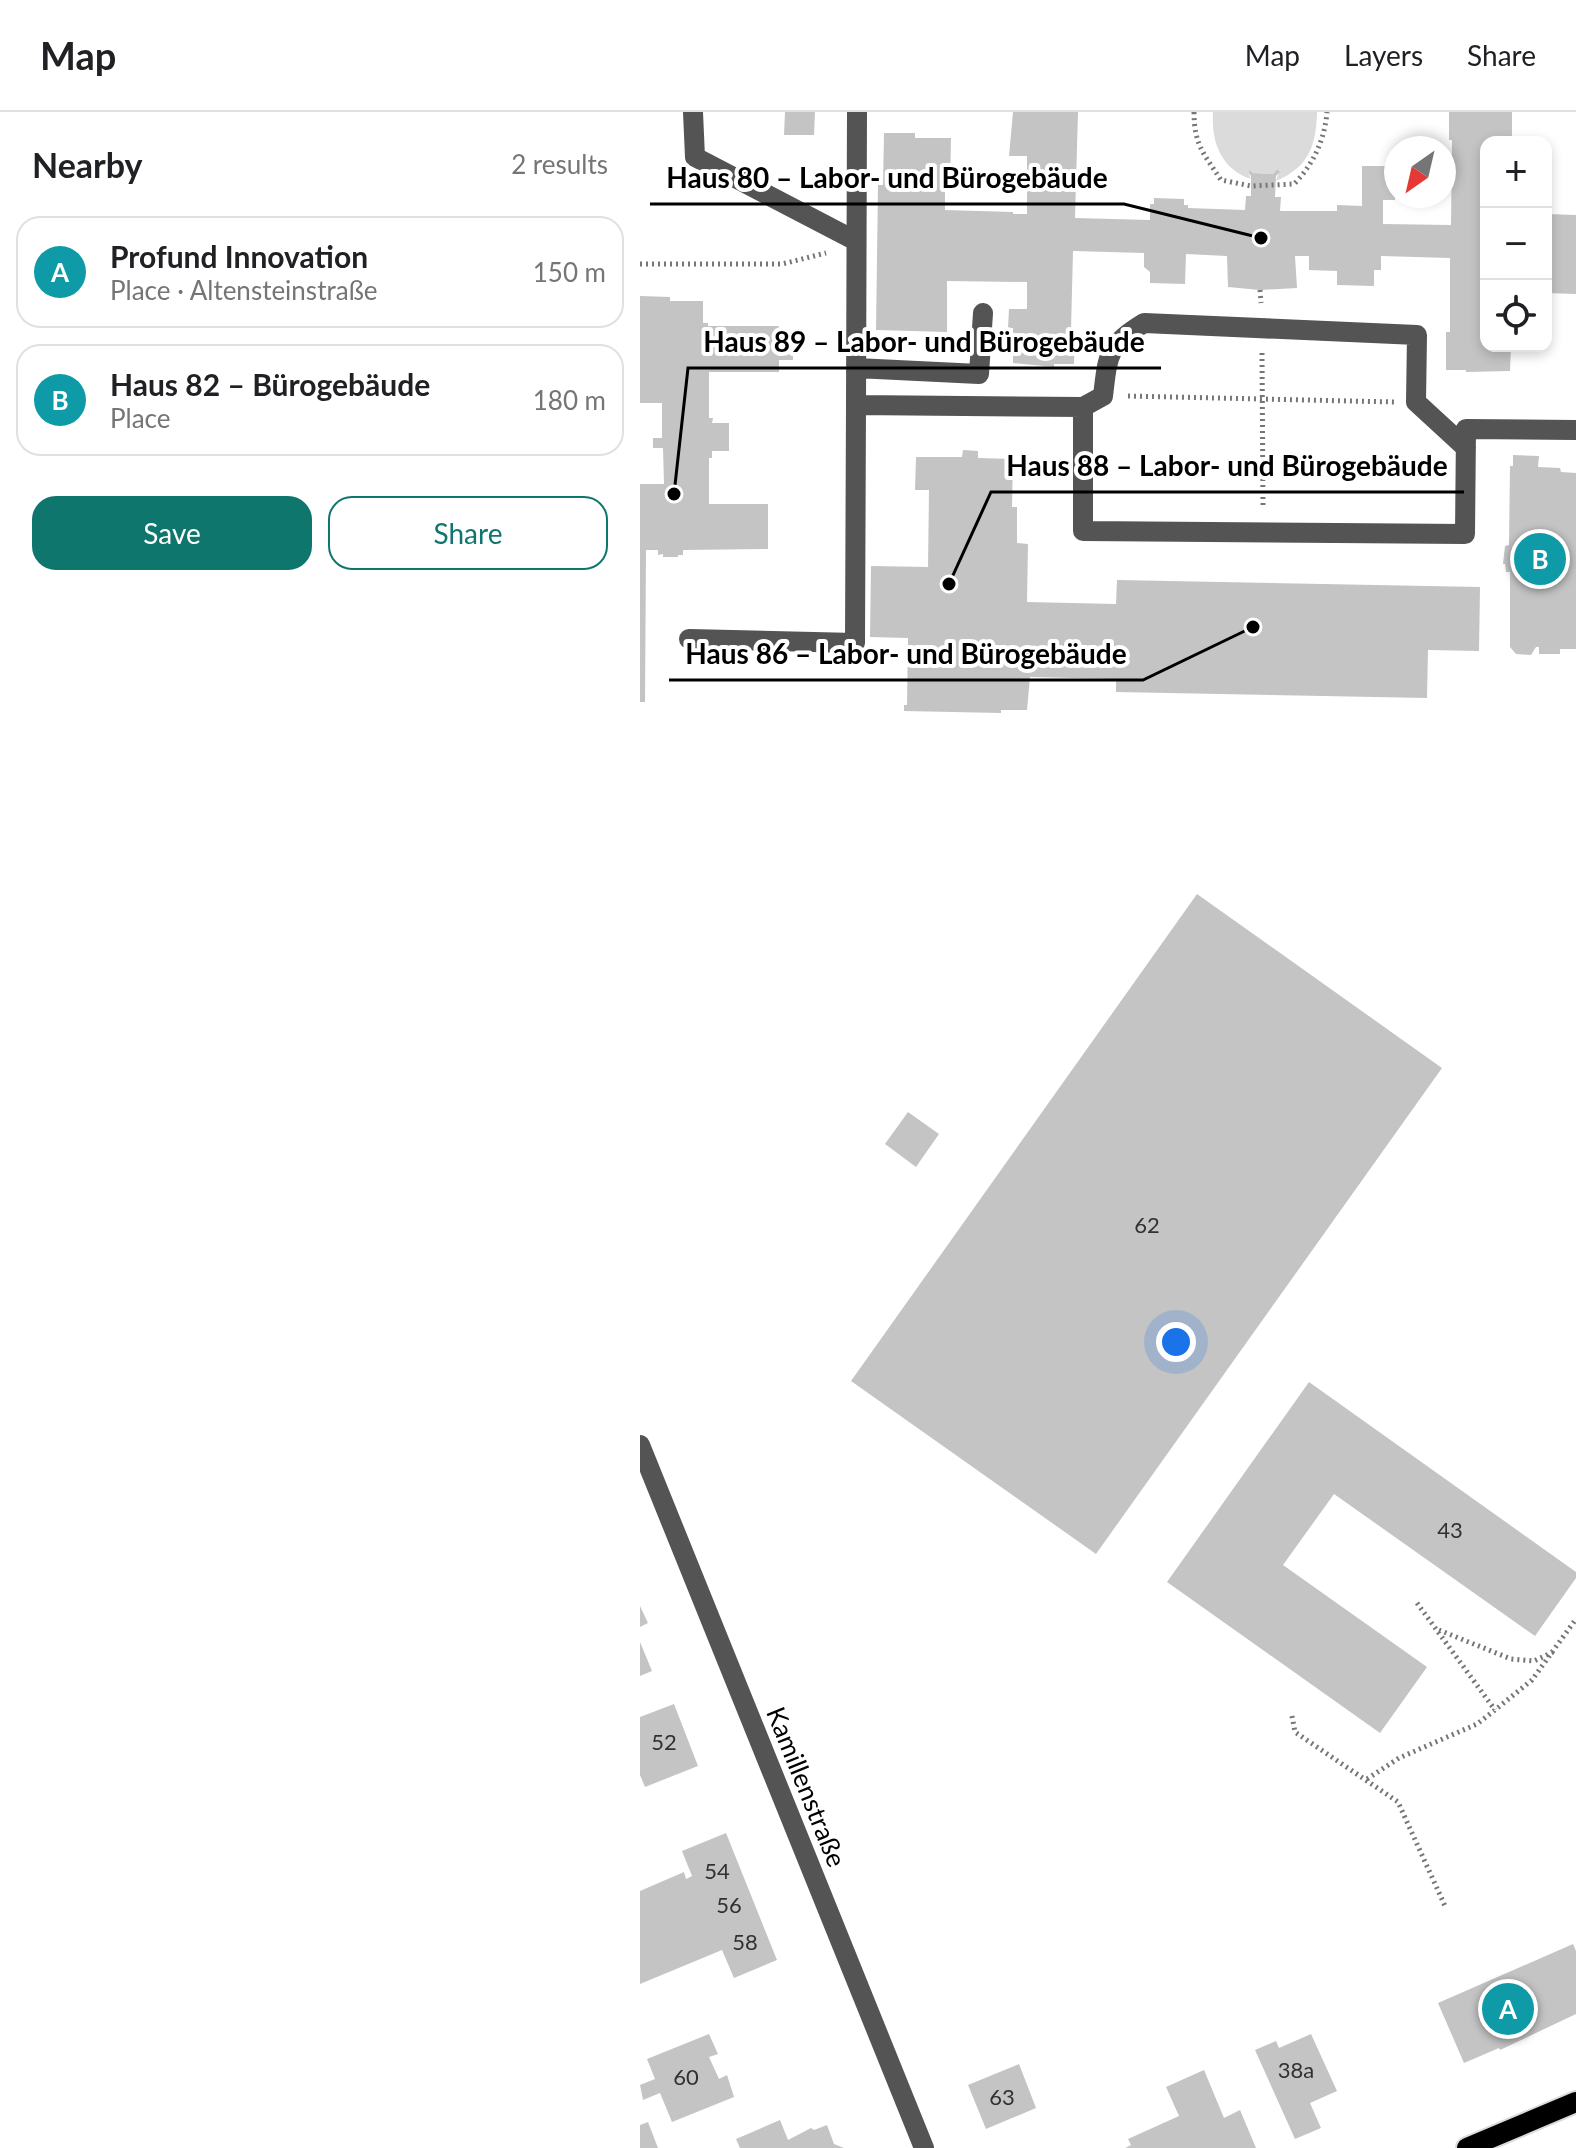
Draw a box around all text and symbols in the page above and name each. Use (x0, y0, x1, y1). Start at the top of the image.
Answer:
text: Map (40, 32, 116, 78)
text: Map (1245, 38, 1300, 72)
text: Layers (1344, 38, 1423, 72)
text: Share (1467, 38, 1536, 72)
north arrow (1384, 136, 1456, 208)
map controls (1480, 136, 1552, 352)
button: + (1480, 136, 1552, 208)
text: Nearby (32, 144, 143, 185)
text: 2 results (511, 148, 608, 180)
callout: Haus 80 – Labor- und Bürogebäude (650, 152, 1124, 204)
text: Haus 80 – Labor- und Bürogebäude (666, 160, 1108, 194)
button: − (1480, 208, 1552, 280)
text: Profund Innovation (110, 238, 368, 274)
text: A (51, 256, 69, 288)
text: 150 m (533, 256, 606, 288)
text: Place · Altensteinstraße (110, 274, 377, 306)
button: locate (1480, 280, 1552, 352)
callout: Haus 89 – Labor- und Bürogebäude (688, 316, 1161, 368)
text: Haus 89 – Labor- und Bürogebäude (703, 324, 1145, 358)
text: Haus 82 – Bürogebäude (110, 366, 430, 402)
text: B (51, 384, 69, 416)
text: 180 m (533, 384, 606, 416)
text: Place (110, 402, 171, 434)
callout: Haus 88 – Labor- und Bürogebäude (991, 440, 1464, 492)
text: Haus 88 – Labor- und Bürogebäude (1006, 448, 1448, 482)
button: Save (32, 496, 312, 570)
button: Share (328, 496, 608, 570)
pin: B (1514, 529, 1566, 589)
callout: Haus 86 – Labor- und Bürogebäude (669, 628, 1143, 680)
text: Haus 86 – Labor- und Bürogebäude (685, 636, 1127, 670)
house number: 62 (1134, 1211, 1160, 1238)
your location (1156, 1322, 1196, 1362)
house number: 43 (1437, 1516, 1463, 1543)
street label: Kamillenstraße (760, 1702, 854, 1871)
house number: 52 (651, 1728, 677, 1755)
house number: 54 (704, 1857, 730, 1884)
house number: 56 (716, 1891, 742, 1918)
house number: 58 (732, 1928, 758, 1955)
pin: A (1482, 1979, 1534, 2039)
house number: 38a (1278, 2056, 1314, 2083)
house number: 60 (673, 2063, 699, 2090)
house number: 63 (989, 2083, 1015, 2110)

